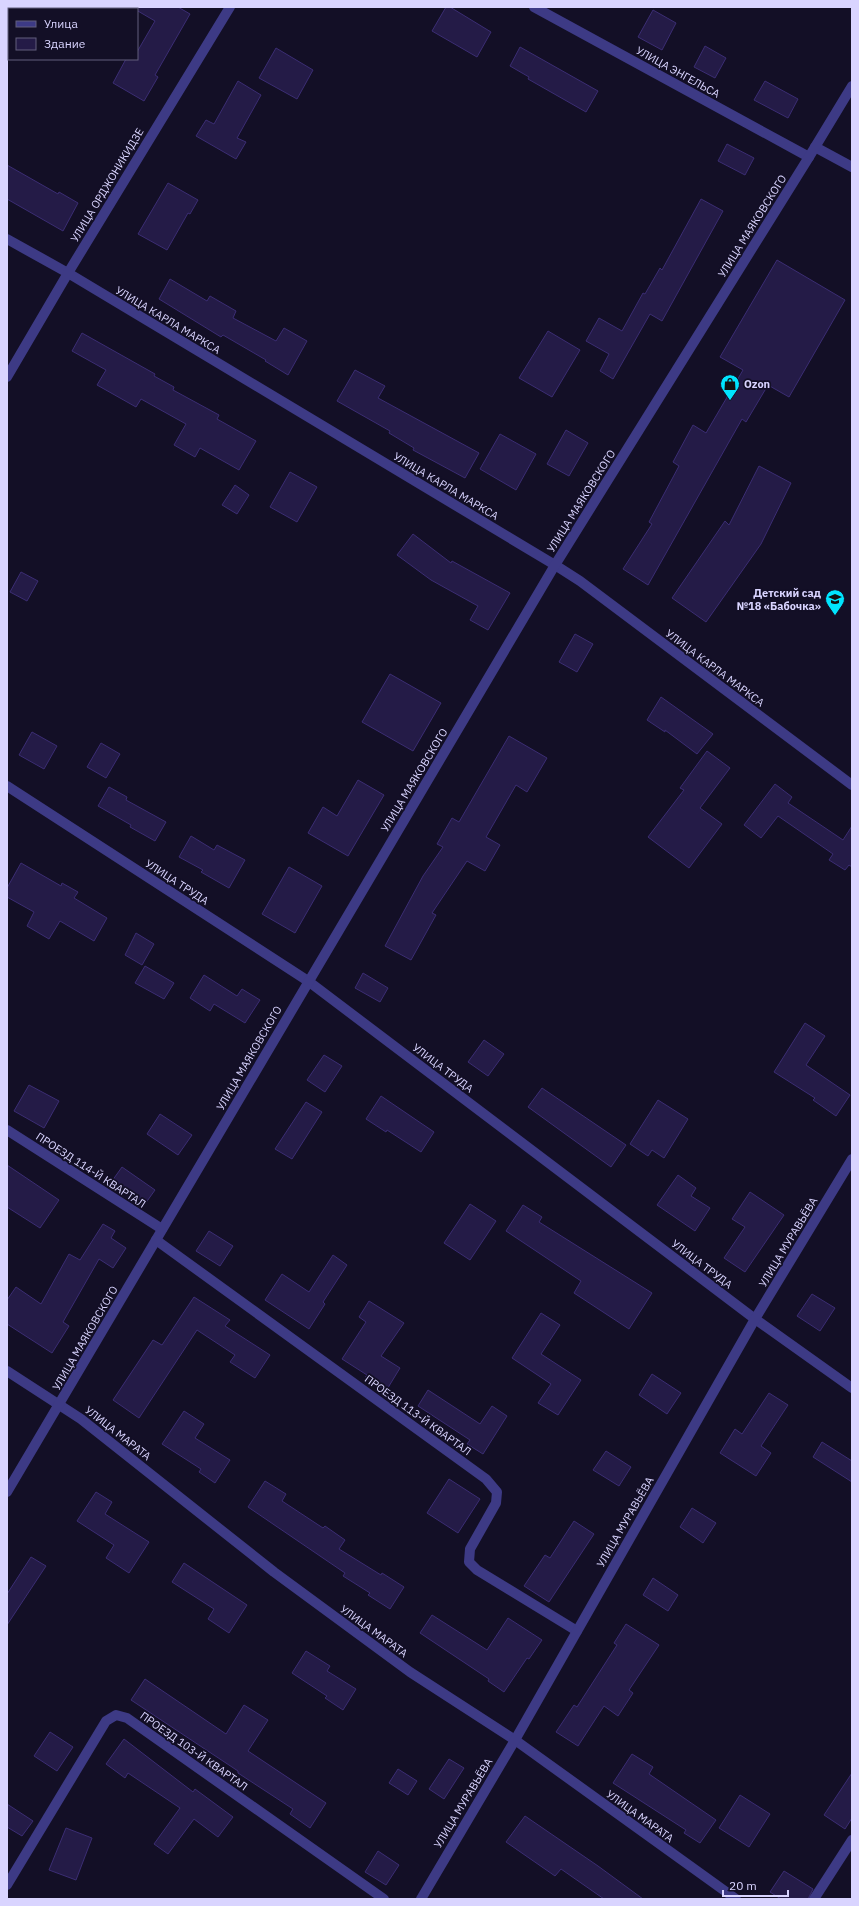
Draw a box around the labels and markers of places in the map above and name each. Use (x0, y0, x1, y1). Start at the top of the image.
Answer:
shop icon: Ozon (719, 373, 741, 401)
place label: Ozon (744, 377, 770, 391)
place label: Детский сад №18 «Бабочка» (736, 586, 822, 613)
school or university icon: Детский сад №18 «Бабочка» (824, 588, 846, 616)

